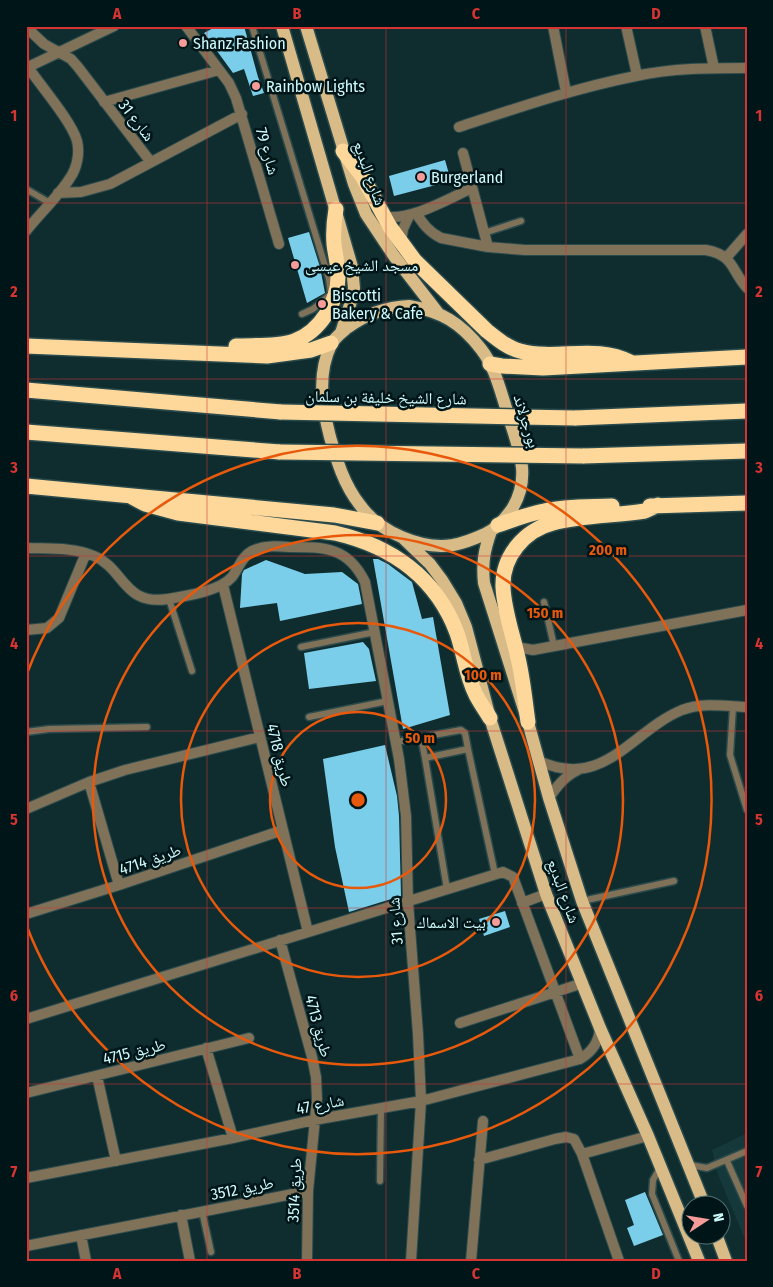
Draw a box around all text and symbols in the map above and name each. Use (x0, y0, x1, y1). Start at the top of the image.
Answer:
text: A (112, 4, 122, 23)
text: B (293, 4, 302, 23)
text: C (472, 4, 481, 23)
text: D (651, 4, 661, 23)
place label: Shanz Fashion (193, 34, 286, 53)
marker: Shanz Fashion (177, 37, 189, 49)
place label: Rainbow Lights (266, 77, 365, 96)
marker: Rainbow Lights (250, 80, 262, 92)
street label: شارع 31 (114, 96, 159, 145)
text: 1 (11, 106, 17, 125)
text: 1 (756, 106, 762, 125)
street label: شارع 79 (251, 125, 283, 177)
street label: شارع البديع (348, 139, 390, 208)
place label: Burgerland (431, 168, 503, 187)
marker: Burgerland (415, 171, 427, 183)
place label: مسجد الشيخ عيسى (305, 256, 418, 276)
marker: مسجد الشيخ عيسى (289, 259, 301, 271)
text: 2 (9, 282, 18, 301)
text: 2 (754, 282, 763, 301)
place label: Biscotti Bakery & Cafe (332, 286, 423, 323)
marker: Biscotti Bakery & Cafe (316, 298, 328, 310)
street label: شارع الشيخ خليفة بن سلمان (305, 387, 467, 409)
street label: بورجرلاند (509, 392, 544, 450)
text: 3 (9, 458, 18, 477)
text: 3 (754, 458, 763, 477)
text: 200 m (588, 541, 627, 559)
text: 150 m (527, 604, 563, 622)
text: 4 (10, 634, 18, 653)
text: 4 (755, 634, 763, 653)
text: 100 m (464, 666, 502, 684)
street label: طريق 4718 (262, 722, 297, 789)
text: 50 m (405, 729, 435, 747)
centre of rings (349, 791, 367, 809)
text: 5 (10, 810, 18, 829)
text: 5 (755, 810, 763, 829)
street label: طريق 4714 (117, 840, 184, 880)
street label: شارع البديع (542, 857, 584, 926)
street label: شارع 31 (384, 897, 408, 945)
place label: بيت الاسماك (417, 913, 486, 932)
marker: بيت الاسماك (490, 916, 502, 928)
text: 6 (10, 986, 18, 1005)
text: 6 (755, 986, 763, 1005)
street label: طريق 4713 (300, 993, 336, 1060)
street label: طريق 4715 (101, 1035, 168, 1069)
street label: شارع 47 (295, 1091, 346, 1119)
street label: طريق 3514 (283, 1157, 307, 1223)
text: 7 (11, 1162, 18, 1181)
text: 7 (756, 1162, 763, 1181)
street label: طريق 3512 (209, 1173, 275, 1205)
north arrow (680, 1194, 730, 1244)
text: N (709, 1212, 727, 1223)
text: A (112, 1264, 122, 1283)
text: B (293, 1264, 302, 1283)
text: C (472, 1264, 481, 1283)
text: D (651, 1264, 661, 1283)

